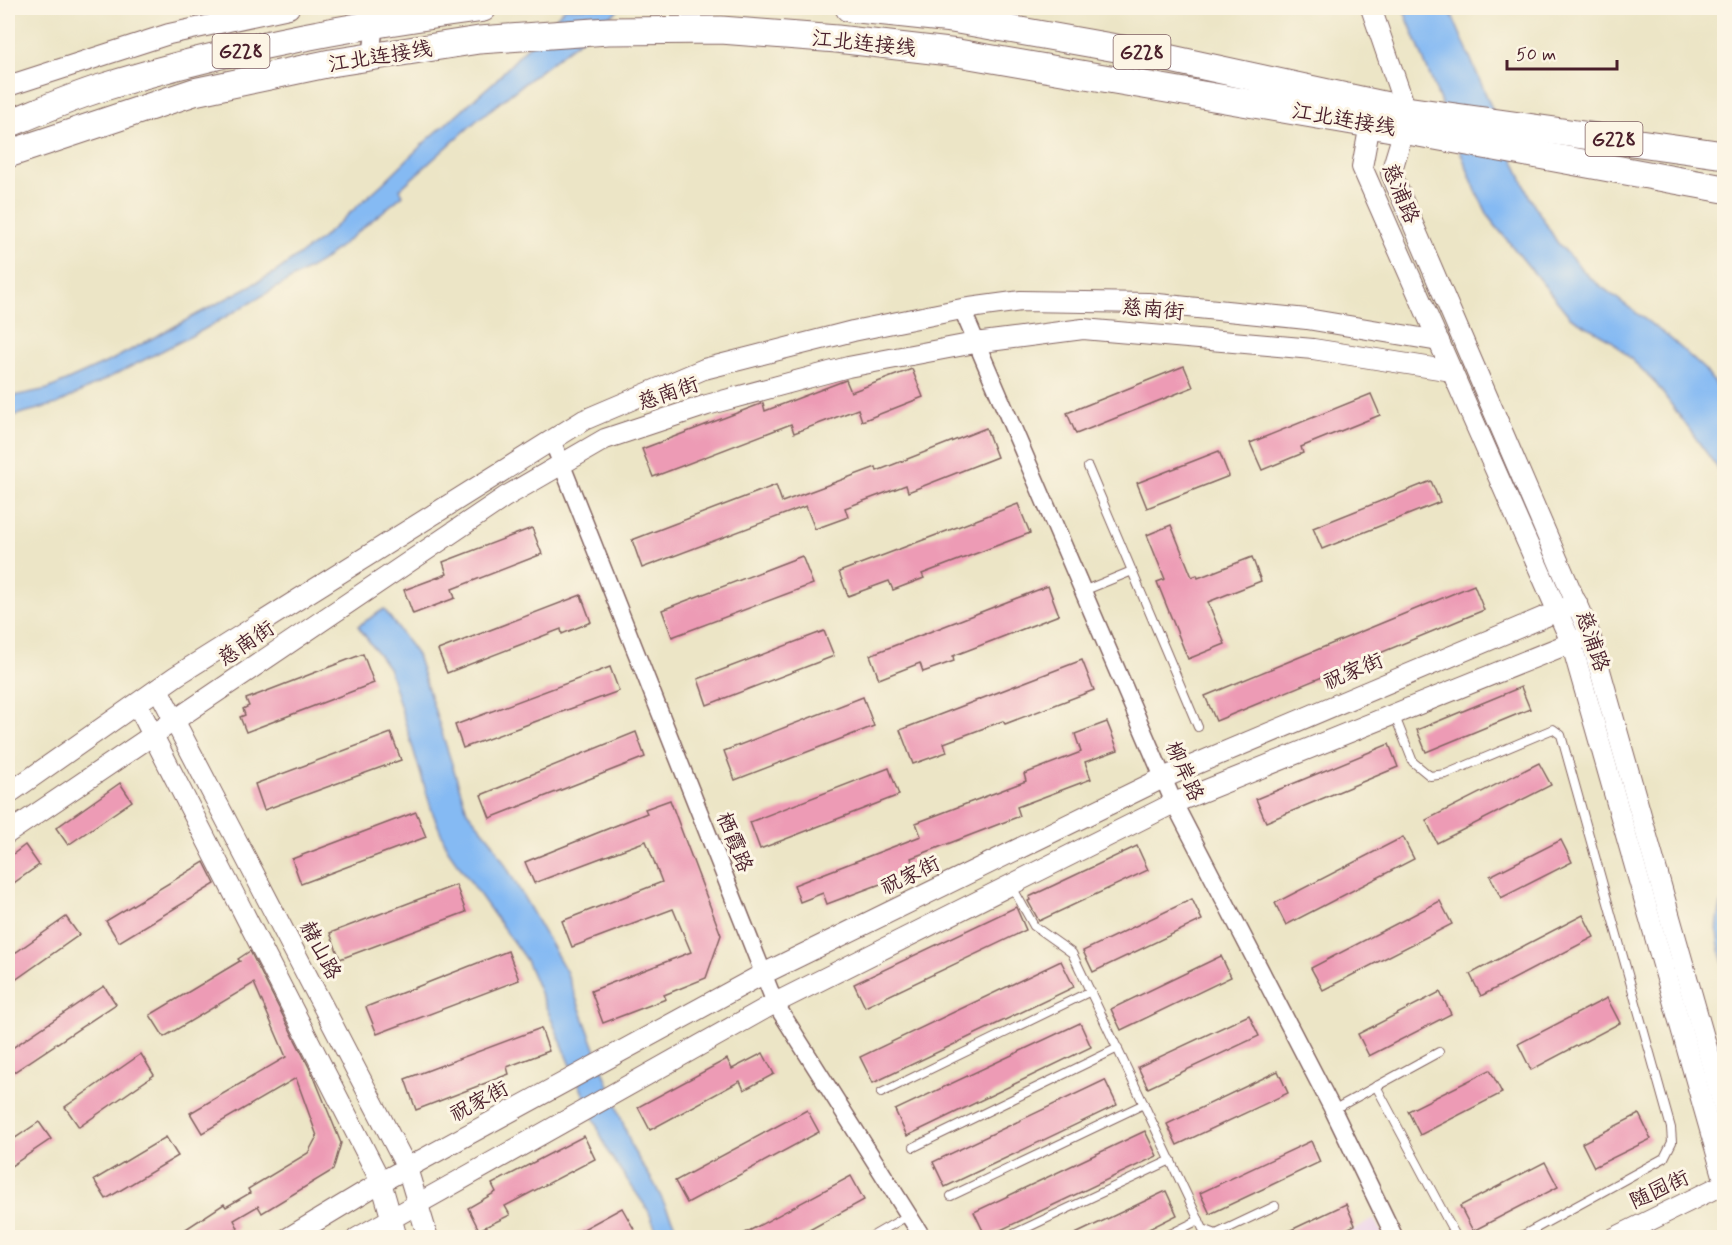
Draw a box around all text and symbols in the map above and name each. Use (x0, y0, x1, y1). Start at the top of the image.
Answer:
street label: 江北连接线 (810, 25, 918, 63)
scale bar (1507, 33, 1616, 71)
road number: G228 (212, 34, 270, 68)
street label: 江北连接线 (326, 35, 434, 79)
road number: G228 (1114, 35, 1170, 69)
text: 50 m (1516, 43, 1556, 67)
street label: 江北连接线 (1290, 97, 1398, 143)
road number: G228 (1586, 122, 1642, 156)
street label: 慈浦路 (1375, 159, 1425, 228)
street label: 慈南街 (1120, 293, 1186, 327)
street label: 慈南街 (634, 370, 703, 417)
street label: 慈浦路 (1569, 607, 1616, 676)
street label: 慈南街 (213, 615, 281, 673)
street label: 祝家街 (1319, 647, 1388, 697)
street label: 柳岸路 (1158, 737, 1210, 806)
street label: 栖霞路 (709, 808, 759, 877)
street label: 祝家街 (876, 850, 945, 902)
street label: 赭山路 (293, 916, 347, 985)
street label: 祝家街 (445, 1075, 514, 1129)
street label: 随园街 (1625, 1164, 1694, 1216)

